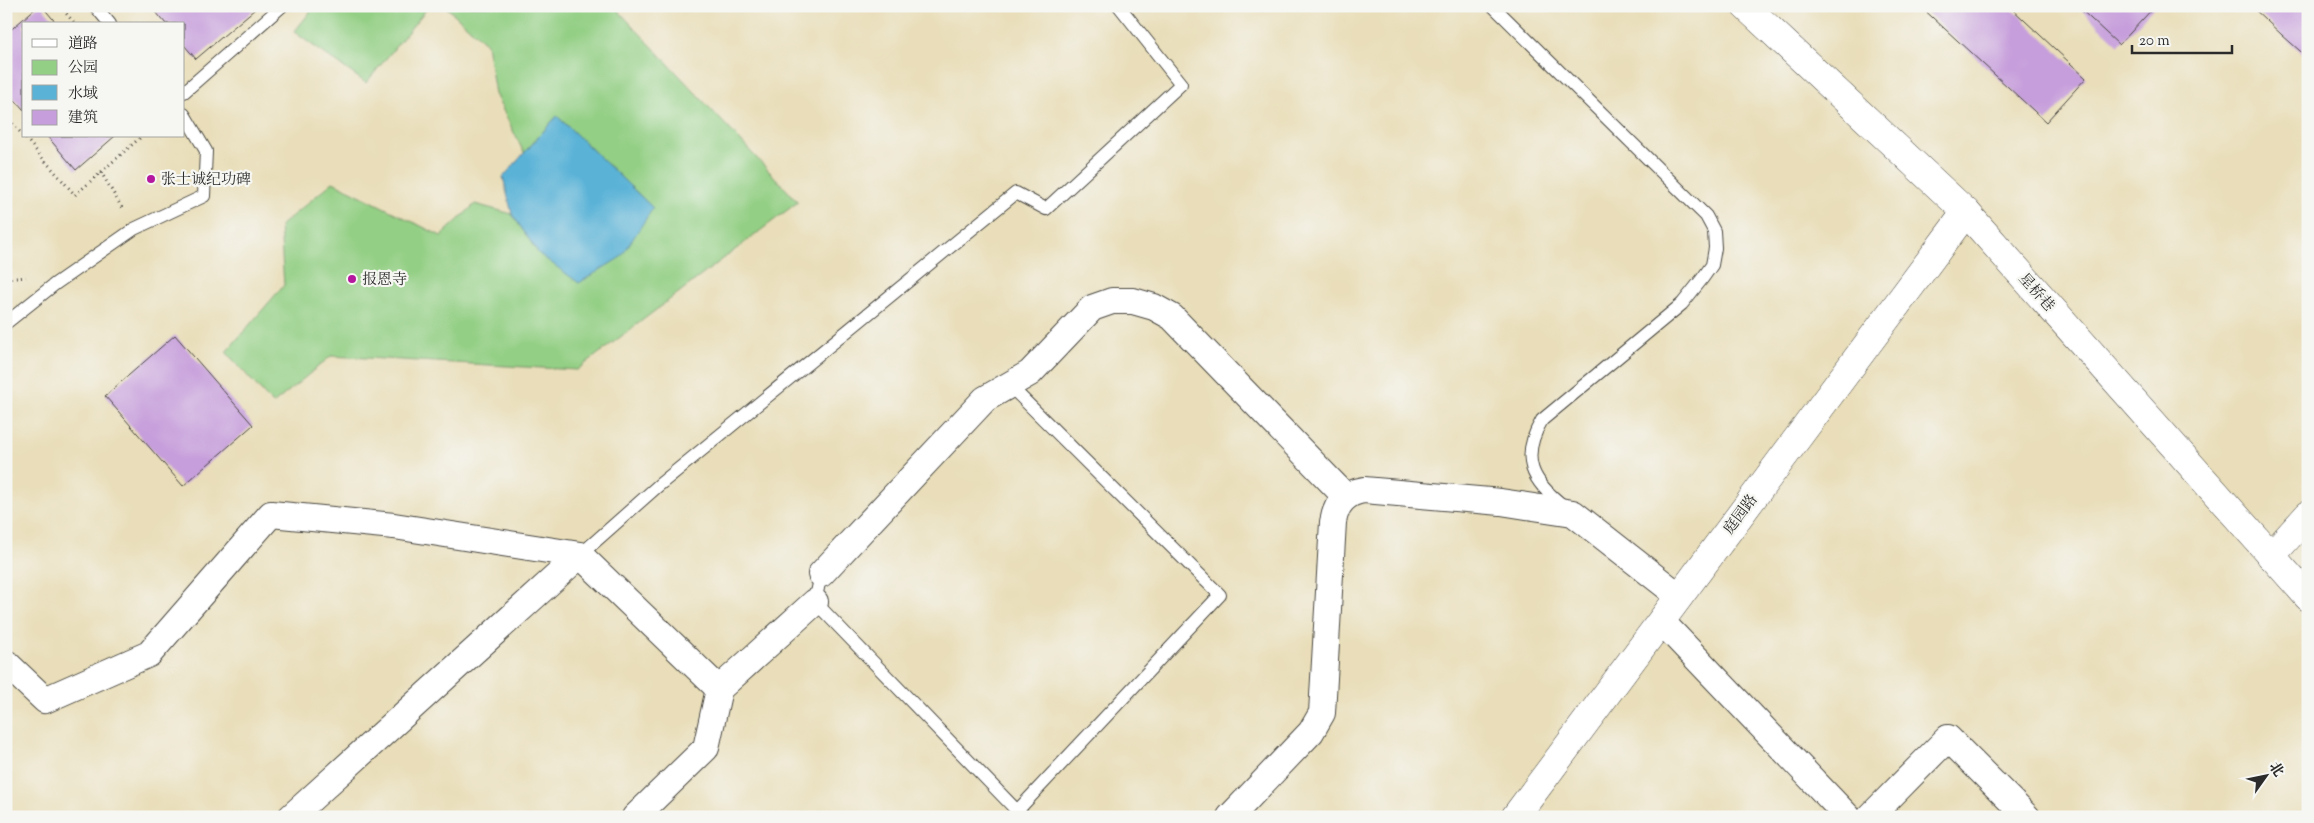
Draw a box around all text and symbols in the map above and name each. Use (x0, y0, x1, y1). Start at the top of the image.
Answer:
legend (22, 22, 185, 138)
scale bar (2132, 22, 2232, 54)
text: 20 m (2139, 31, 2170, 52)
text: 道路 (68, 34, 98, 55)
text: 公园 (68, 58, 98, 79)
text: 水域 (68, 84, 98, 105)
text: 建筑 (68, 108, 98, 129)
place label: 张士诚纪功碑 (161, 170, 251, 191)
marker: 张士诚纪功碑 (145, 173, 157, 185)
street label: 星桥巷 (2013, 269, 2059, 317)
place label: 报恩寺 (362, 270, 407, 291)
marker: 报恩寺 (346, 273, 358, 285)
street label: 庭园路 (1719, 491, 1763, 539)
north arrow (2242, 750, 2292, 800)
text: 北 (2263, 759, 2287, 781)

